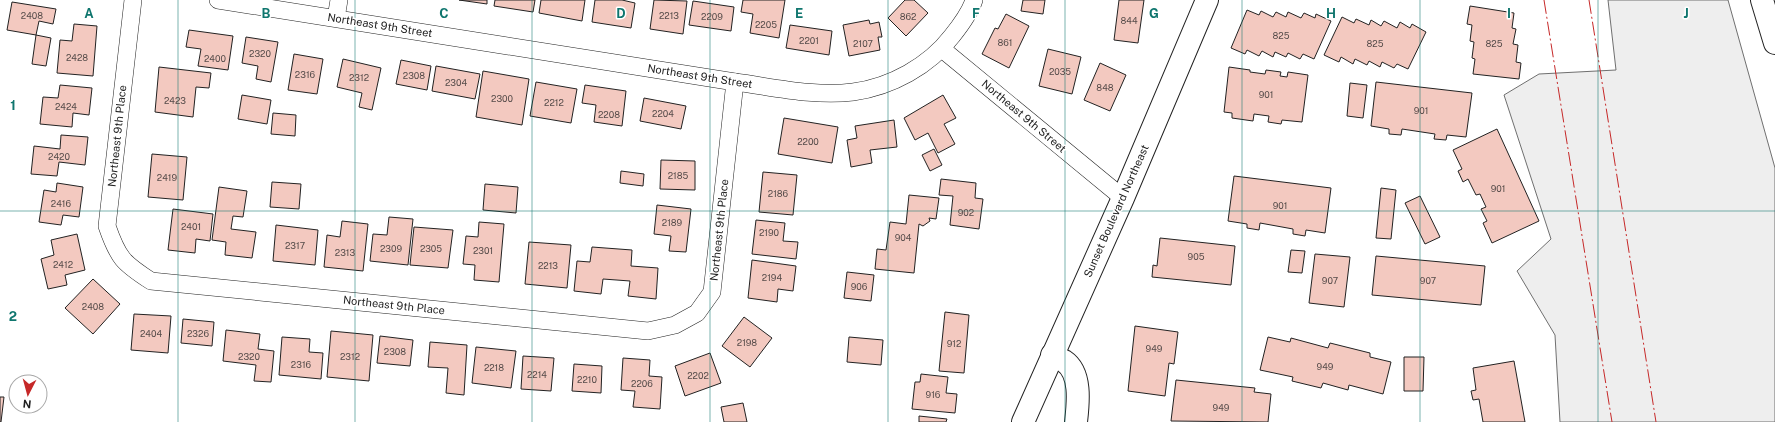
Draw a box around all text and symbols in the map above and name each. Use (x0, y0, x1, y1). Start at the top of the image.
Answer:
text: A (84, 6, 94, 21)
text: B (262, 6, 271, 21)
text: C (439, 6, 449, 21)
text: D (616, 6, 626, 21)
text: E (795, 6, 803, 21)
text: F (972, 6, 980, 21)
text: G (1149, 6, 1159, 21)
text: H (1326, 6, 1336, 21)
text: I (1507, 6, 1511, 21)
text: J (1683, 6, 1689, 21)
house number: 2408 (21, 10, 43, 21)
house number: 2213 (659, 10, 679, 21)
street label: Northeast 9th Street (327, 11, 433, 39)
house number: 2209 (701, 11, 723, 22)
house number: 862 (900, 11, 916, 22)
house number: 844 (1120, 15, 1138, 26)
house number: 2205 (755, 19, 777, 30)
house number: 825 (1273, 30, 1290, 41)
house number: 2201 (799, 35, 819, 46)
house number: 861 (997, 37, 1013, 48)
house number: 2107 (853, 38, 873, 49)
house number: 825 (1367, 38, 1384, 49)
house number: 825 (1486, 38, 1503, 49)
house number: 2320 (249, 48, 271, 59)
house number: 2428 (66, 52, 88, 63)
house number: 2400 (204, 53, 226, 64)
street label: Northeast 9th Street (647, 62, 753, 90)
house number: 2035 (1049, 66, 1071, 77)
house number: 2316 (295, 69, 316, 80)
house number: 2308 (403, 70, 425, 81)
house number: 2312 (349, 72, 369, 83)
house number: 2304 (445, 77, 467, 88)
street label: Northeast 9th Street (980, 77, 1068, 155)
house number: 848 (1096, 82, 1114, 93)
street label: Northeast 9th Place (106, 84, 128, 188)
house number: 901 (1259, 89, 1273, 100)
house number: 2300 (491, 93, 513, 104)
house number: 2423 (164, 95, 186, 106)
house number: 2212 (544, 97, 564, 108)
text: 1 (10, 98, 16, 113)
house number: 2424 (55, 101, 77, 112)
house number: 901 (1414, 105, 1428, 116)
house number: 2204 (652, 108, 674, 119)
house number: 2208 (598, 109, 620, 120)
house number: 2200 (797, 136, 819, 147)
street label: Sunset Boulevard Northeast (1081, 143, 1151, 279)
house number: 2420 (48, 151, 70, 162)
house number: 2185 (668, 170, 689, 181)
house number: 2419 (157, 172, 178, 183)
street label: Northeast 9th Place (708, 178, 730, 282)
house number: 901 (1491, 183, 1505, 194)
house number: 2186 (768, 188, 789, 199)
house number: 2416 (51, 198, 72, 209)
house number: 901 (1273, 200, 1287, 211)
house number: 902 (958, 207, 974, 218)
house number: 2189 (662, 217, 683, 228)
house number: 2401 (181, 221, 201, 232)
house number: 2190 (759, 227, 780, 238)
house number: 904 (895, 232, 912, 243)
house number: 2317 (285, 240, 305, 251)
house number: 2309 (380, 243, 402, 254)
house number: 2305 (420, 243, 442, 254)
house number: 2301 (473, 245, 493, 256)
house number: 2313 (335, 247, 356, 258)
house number: 905 (1188, 251, 1205, 262)
house number: 2412 (53, 259, 73, 270)
house number: 2213 (538, 260, 558, 271)
house number: 2194 (762, 272, 782, 283)
house number: 907 (1322, 275, 1338, 286)
house number: 907 (1420, 275, 1436, 286)
house number: 906 (851, 281, 868, 292)
street label: Northeast 9th Place (342, 294, 446, 316)
house number: 2408 (82, 301, 104, 312)
text: 2 (9, 309, 17, 324)
house number: 2404 (140, 328, 162, 339)
house number: 2326 (187, 328, 209, 339)
house number: 2198 (737, 337, 757, 348)
house number: 912 (947, 338, 961, 349)
house number: 949 (1146, 343, 1163, 354)
house number: 2308 (384, 346, 406, 357)
house number: 2320 (238, 351, 260, 362)
house number: 2312 (340, 351, 360, 362)
house number: 2316 (291, 359, 312, 370)
house number: 949 (1317, 361, 1334, 372)
house number: 2218 (484, 362, 504, 373)
house number: 2214 (527, 369, 547, 380)
house number: 2202 (687, 370, 709, 381)
north arrow (8, 374, 48, 414)
house number: 2210 (577, 374, 597, 385)
house number: 2206 (631, 378, 653, 389)
house number: 916 (926, 389, 941, 400)
text: N (22, 398, 32, 410)
house number: 949 (1213, 402, 1230, 413)

